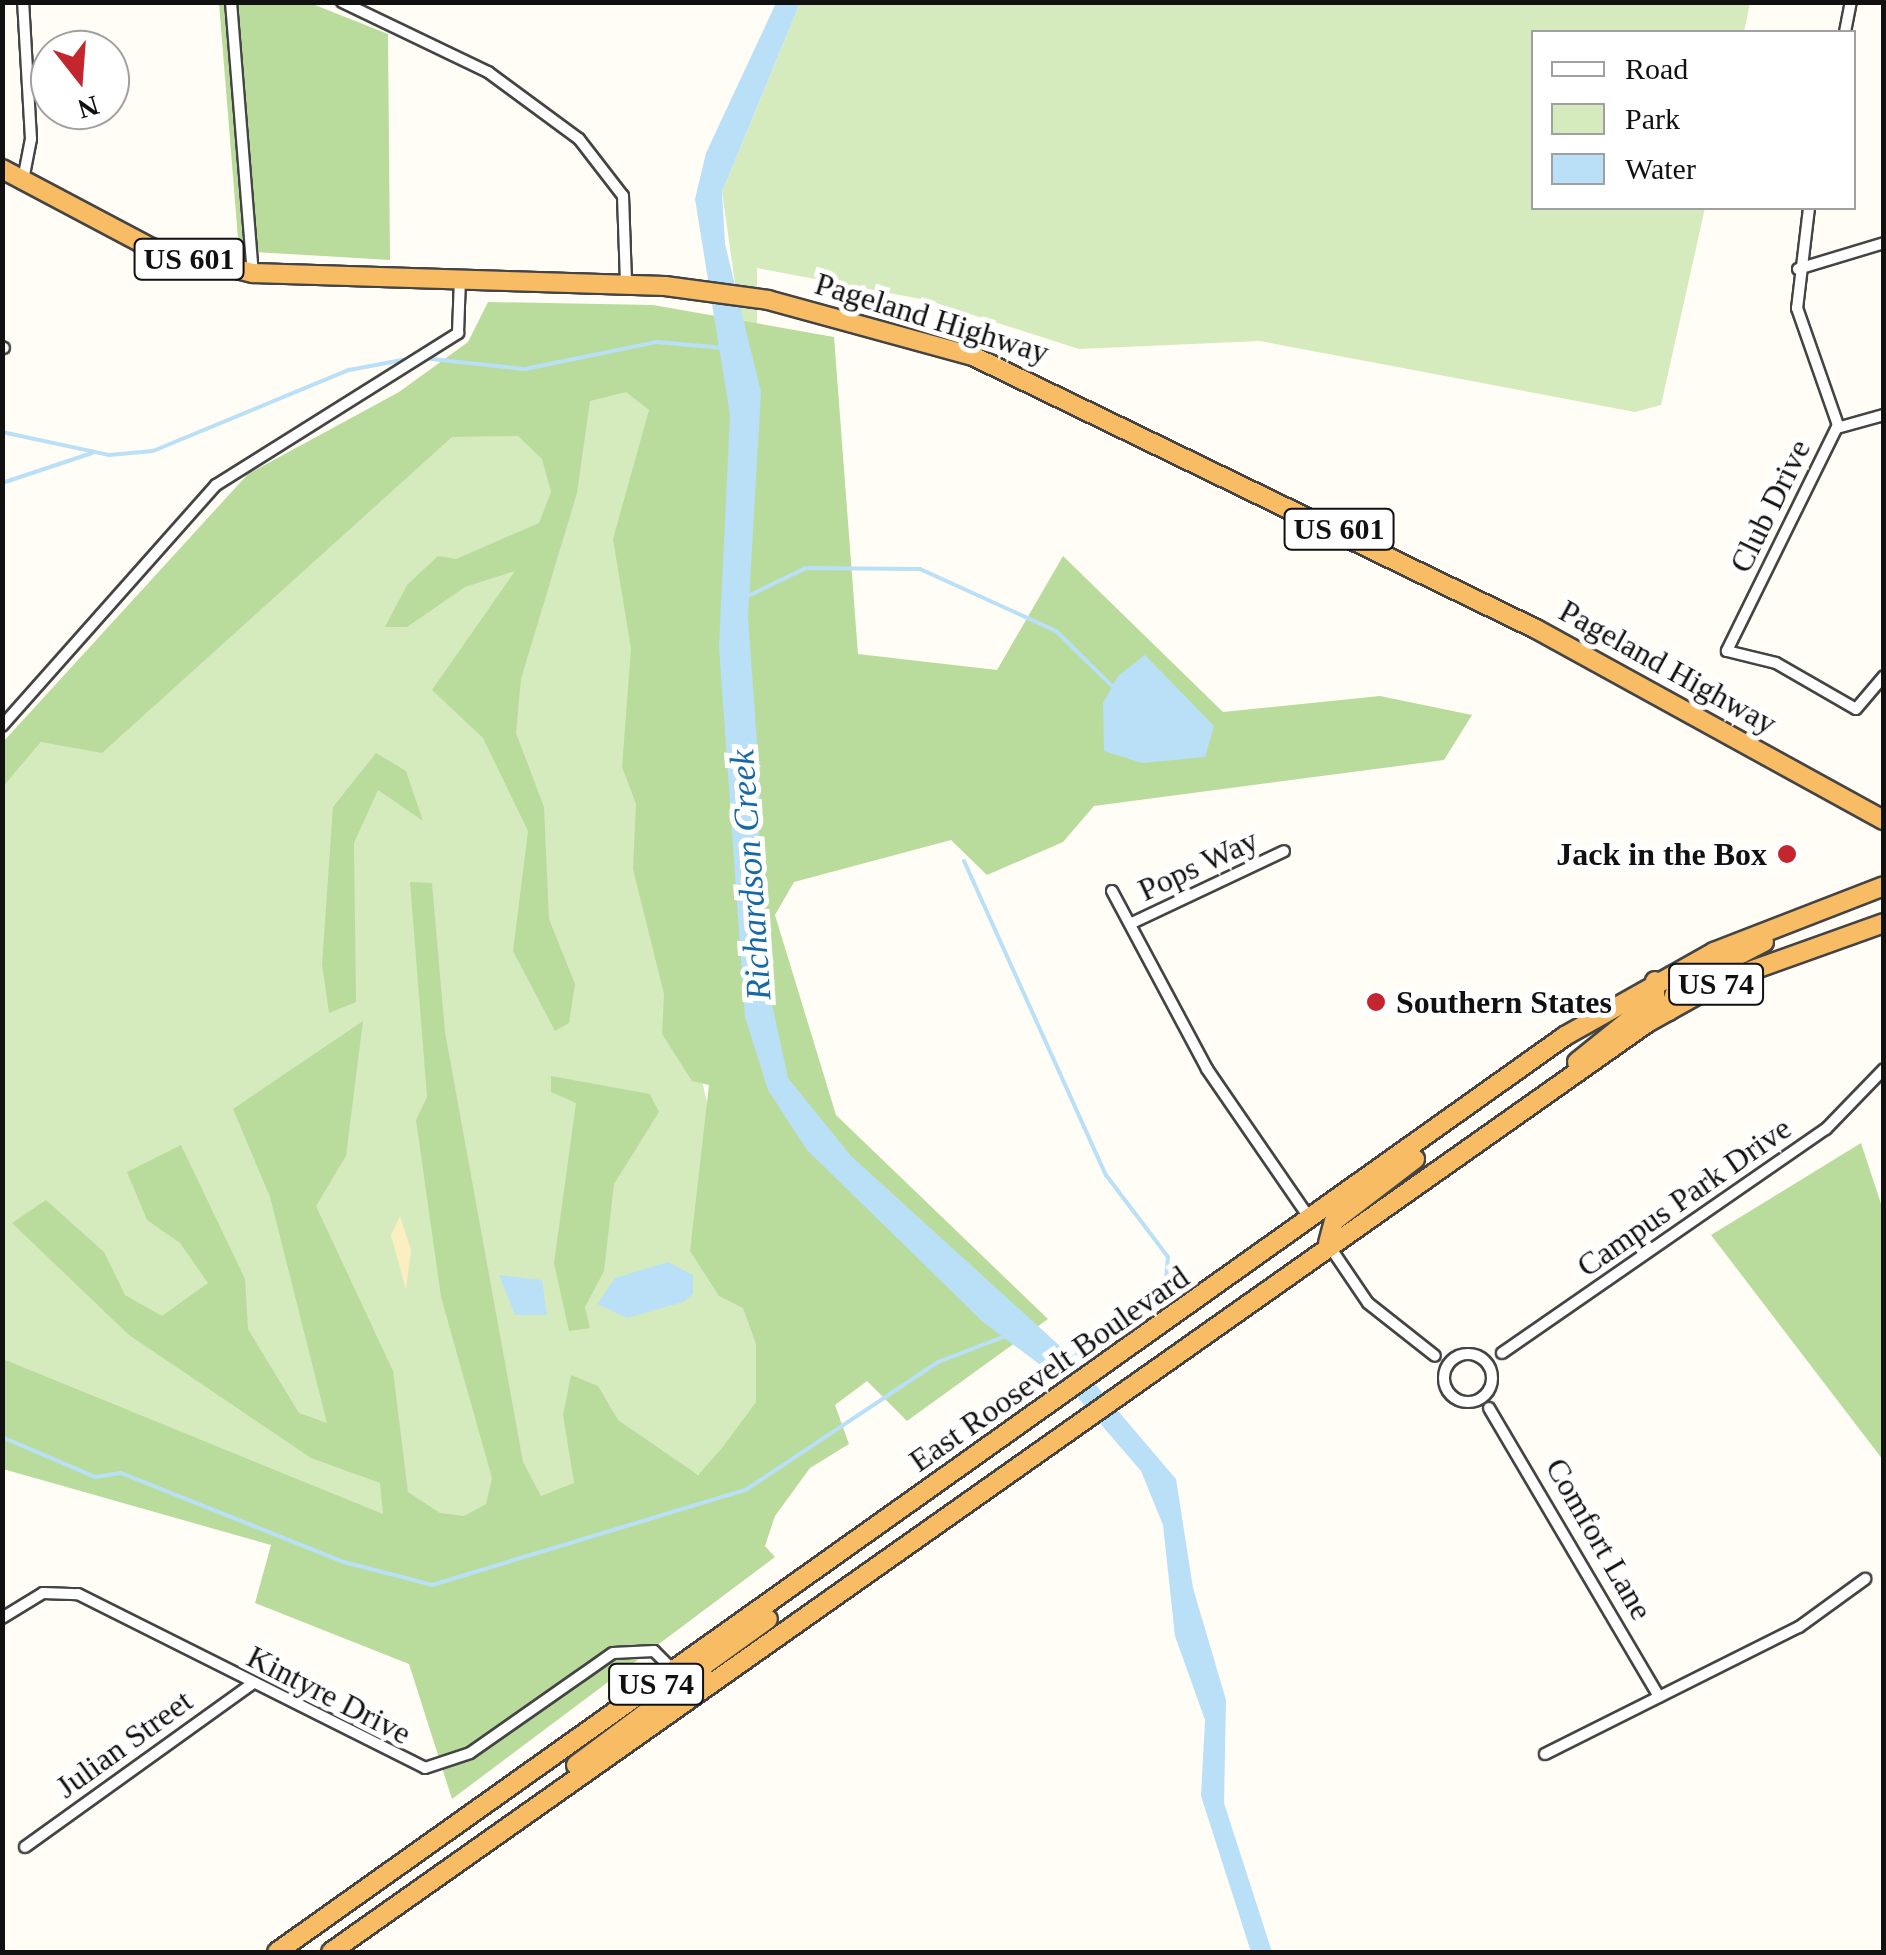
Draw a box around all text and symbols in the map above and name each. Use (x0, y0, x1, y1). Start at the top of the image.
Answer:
north arrow (30, 30, 130, 130)
legend (1531, 30, 1856, 210)
text: Road (1625, 52, 1688, 85)
text: N (74, 89, 103, 125)
text: Park (1625, 102, 1680, 135)
text: Water (1625, 152, 1696, 185)
road number: US 601 (132, 234, 246, 284)
street label: Pageland Highway (810, 264, 1054, 372)
street label: Club Drive (1721, 433, 1819, 579)
road number: US 601 (1282, 504, 1396, 554)
street label: Pageland Highway (1553, 591, 1783, 743)
water label: Richardson Creek (721, 748, 781, 1002)
street label: Pops Way (1132, 821, 1264, 909)
place label: Jack in the Box (1556, 835, 1767, 873)
marker: Jack in the Box (1776, 843, 1798, 865)
road number: US 74 (1666, 959, 1766, 1009)
place label: Southern States (1396, 983, 1612, 1021)
marker: Southern States (1365, 991, 1387, 1013)
street label: Campus Park Drive (1570, 1109, 1798, 1285)
street label: East Roosevelt Boulevard (902, 1258, 1196, 1480)
street label: Comfort Lane (1537, 1451, 1661, 1627)
street label: Kintyre Drive (241, 1637, 417, 1753)
road number: US 74 (606, 1659, 706, 1709)
street label: Julian Street (48, 1682, 200, 1806)

